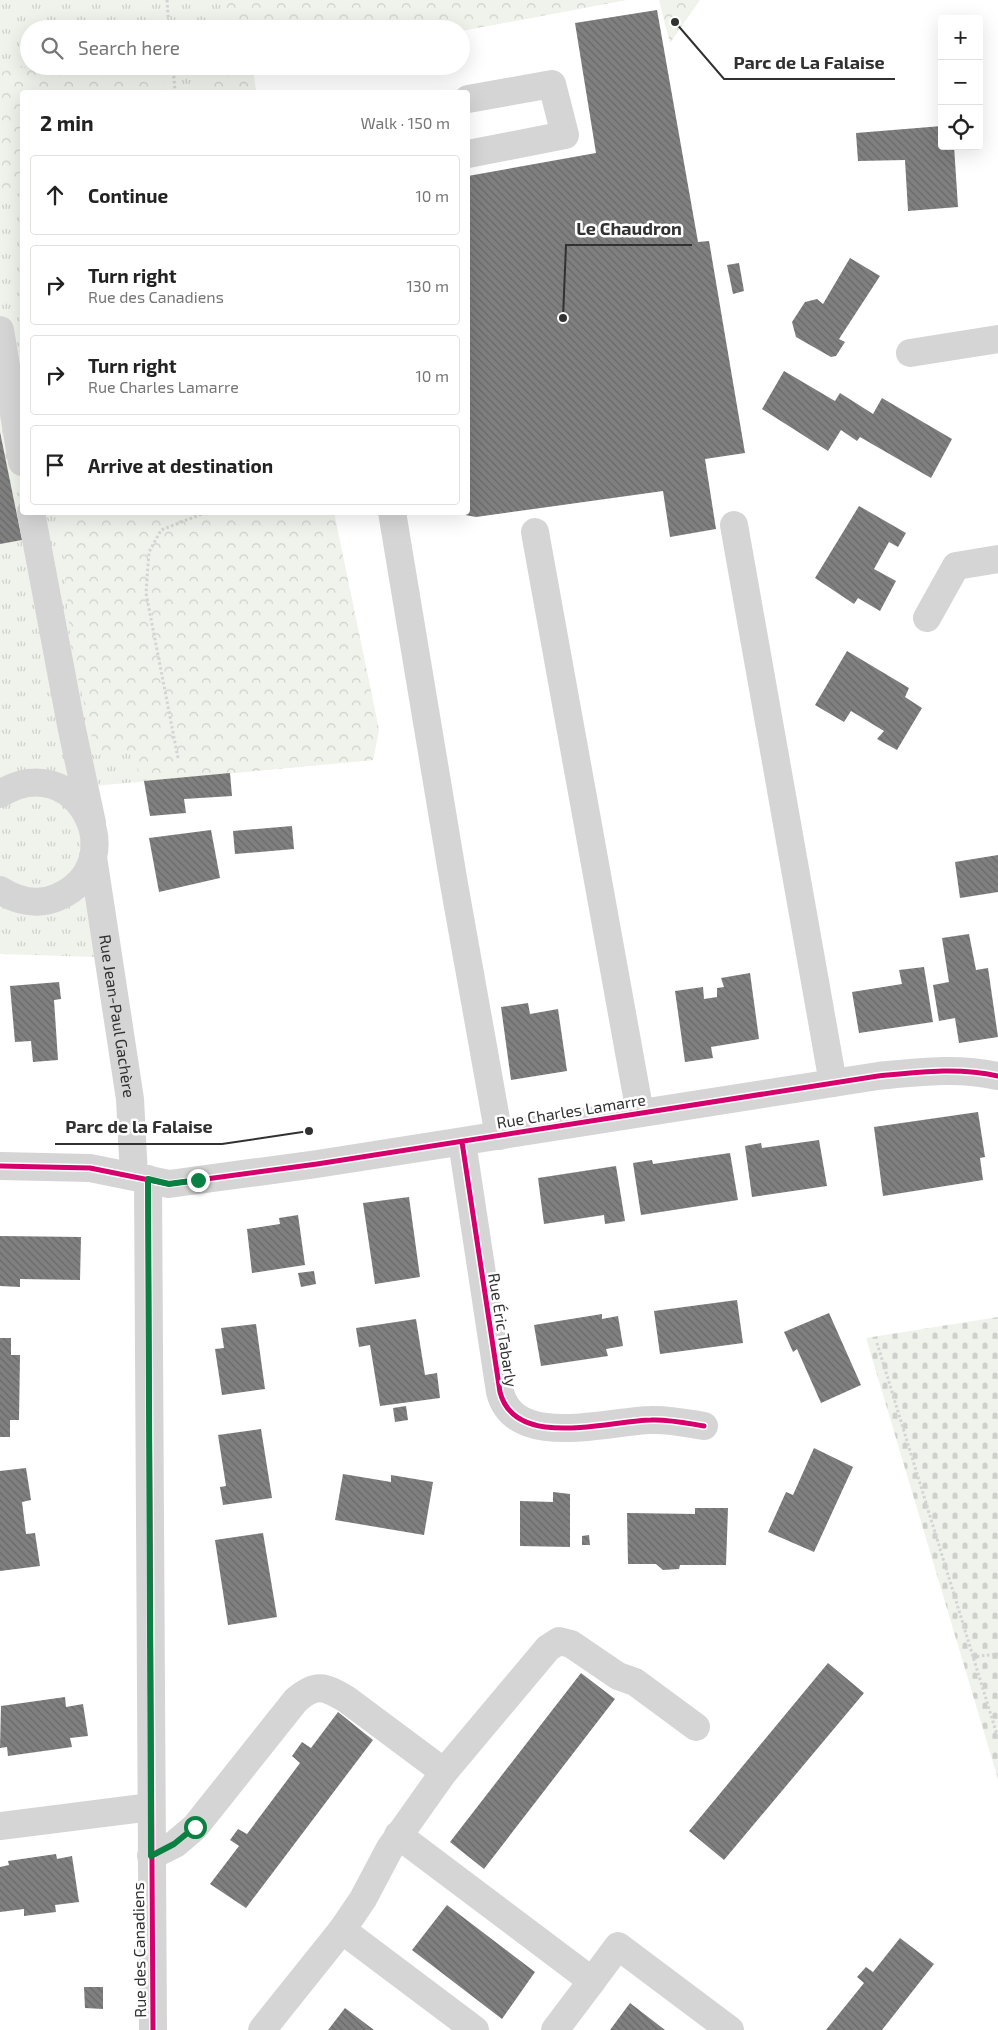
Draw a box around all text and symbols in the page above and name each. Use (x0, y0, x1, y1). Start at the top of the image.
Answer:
map controls (938, 15, 983, 150)
button: + (938, 15, 983, 60)
search box (20, 20, 470, 75)
icon: search (38, 34, 66, 62)
text: Search here (78, 36, 180, 59)
callout: Parc de La Falaise (724, 46, 895, 79)
text: Parc de La Falaise (733, 51, 885, 73)
button: − (938, 60, 983, 105)
button: locate (938, 105, 983, 150)
text: 2 min (40, 110, 94, 135)
text: Walk · 150 m (360, 113, 450, 132)
icon: ahead (41, 181, 69, 209)
text: Continue (88, 184, 168, 207)
text: 10 m (415, 186, 449, 205)
callout: Le Chaudron (566, 212, 692, 245)
text: Le Chaudron (576, 217, 682, 239)
text: Turn right (88, 264, 176, 287)
icon: right (41, 271, 69, 299)
text: 130 m (407, 276, 449, 295)
text: Rue des Canadiens (88, 287, 224, 306)
text: Turn right (88, 354, 176, 377)
icon: right (41, 361, 69, 389)
text: 10 m (415, 366, 449, 385)
text: Rue Charles Lamarre (88, 377, 239, 396)
icon: arrive (41, 451, 69, 479)
text: Arrive at destination (88, 454, 273, 477)
street label: Rue Jean-Paul Gachère (96, 933, 140, 1099)
street label: Rue Charles Lamarre (495, 1089, 647, 1132)
callout: Parc de la Falaise (55, 1111, 222, 1144)
text: Parc de la Falaise (65, 1115, 213, 1137)
route end (187, 1169, 210, 1192)
street label: Rue Éric Tabarly (485, 1271, 522, 1389)
route start (184, 1816, 207, 1839)
street label: Rue des Canadiens (128, 1882, 149, 2018)

